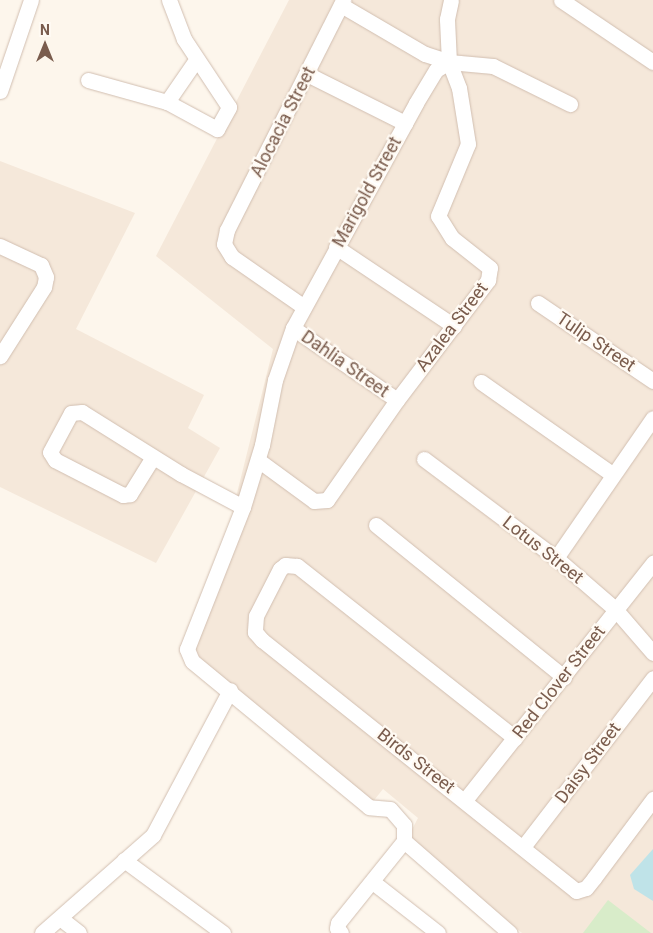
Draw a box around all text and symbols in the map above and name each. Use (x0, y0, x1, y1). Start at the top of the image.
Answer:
north arrow (20, 20, 70, 70)
text: N (40, 22, 50, 38)
street label: Alocacia Street (246, 63, 320, 181)
street label: Marigold Street (328, 133, 406, 251)
street label: Azalea Street (411, 278, 493, 376)
street label: Tulip Street (552, 308, 640, 376)
street label: Dahlia Street (297, 326, 393, 402)
street label: Lotus Street (498, 512, 588, 588)
street label: Red Clover Street (508, 621, 610, 743)
street label: Daisy Street (551, 718, 625, 808)
street label: Birds Street (373, 724, 459, 798)

